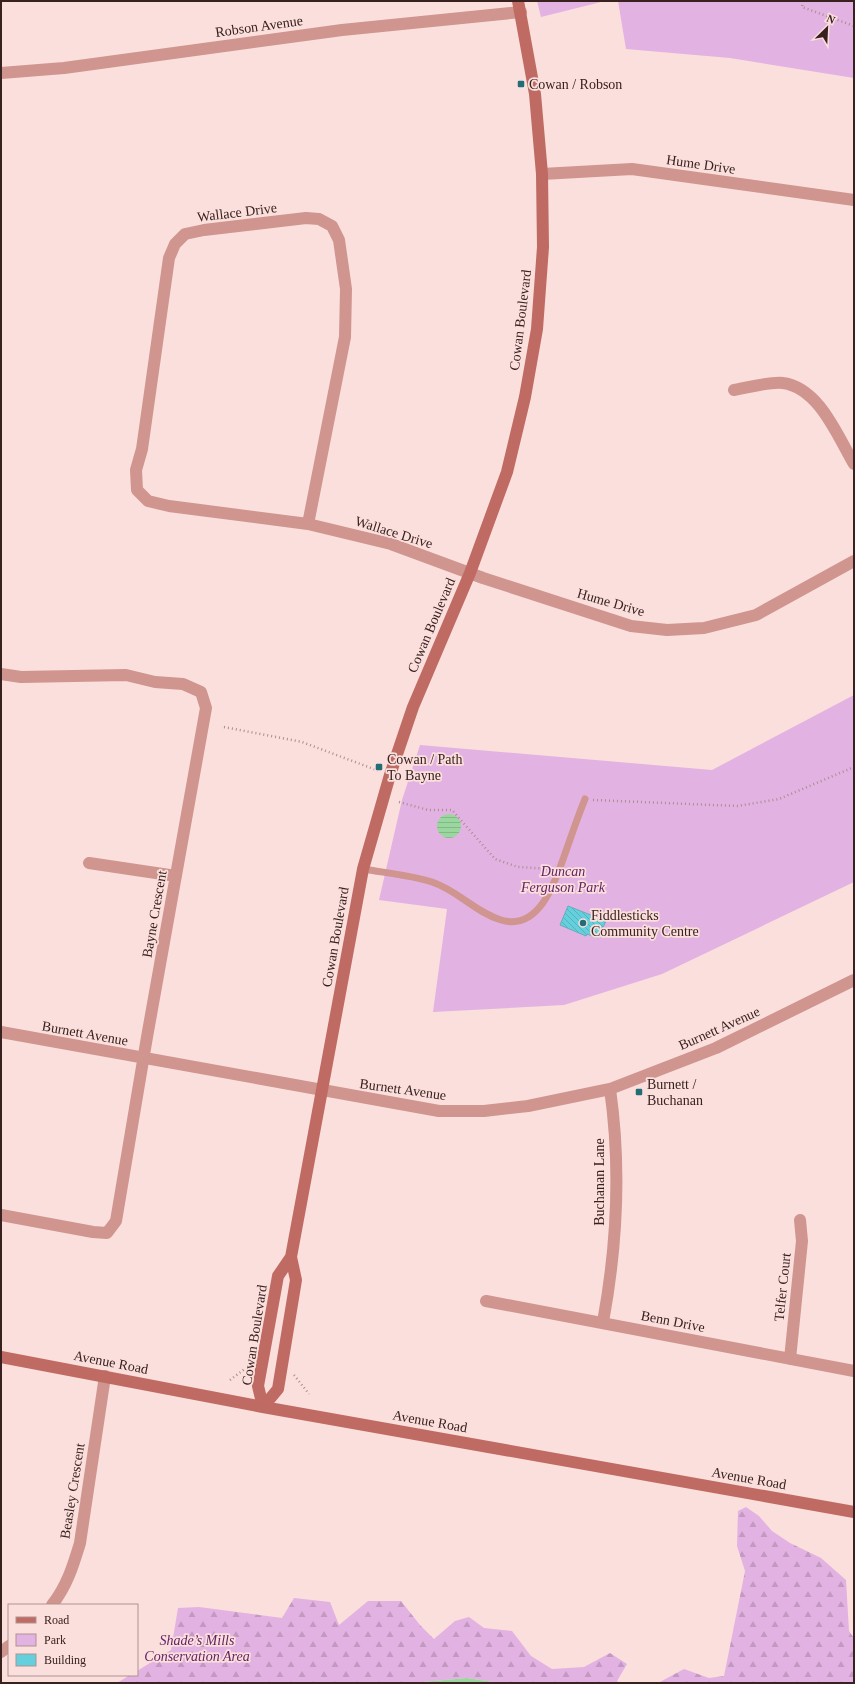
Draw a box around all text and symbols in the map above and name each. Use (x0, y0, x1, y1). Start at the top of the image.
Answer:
north arrow (807, 8, 847, 48)
text: N (825, 12, 837, 26)
street label: Robson Avenue (214, 13, 304, 40)
place label: Cowan / Robson (529, 77, 622, 92)
marker: Cowan / Robson (516, 79, 526, 89)
street label: Hume Drive (665, 152, 736, 177)
street label: Wallace Drive (196, 200, 278, 225)
street label: Cowan Boulevard (507, 269, 534, 371)
street label: Wallace Drive (353, 514, 434, 551)
street label: Cowan Boulevard (405, 576, 458, 675)
street label: Hume Drive (575, 586, 646, 619)
place label: Cowan / Path To Bayne (387, 752, 462, 783)
marker: Cowan / Path To Bayne (374, 762, 384, 772)
park label: Duncan Ferguson Park (520, 864, 606, 895)
street label: Bayne Crescent (139, 869, 170, 959)
street label: Cowan Boulevard (319, 886, 352, 988)
place label: Fiddlesticks Community Centre (591, 908, 699, 939)
marker: Fiddlesticks Community Centre (578, 918, 588, 928)
street label: Burnett Avenue (676, 1004, 762, 1053)
street label: Burnett Avenue (41, 1019, 129, 1048)
street label: Burnett Avenue (359, 1076, 447, 1103)
place label: Burnett / Buchanan (647, 1077, 703, 1108)
marker: Burnett / Buchanan (634, 1087, 644, 1097)
street label: Buchanan Lane (592, 1138, 607, 1226)
street label: Telfer Court (771, 1252, 794, 1322)
street label: Cowan Boulevard (239, 1284, 270, 1386)
street label: Benn Drive (640, 1308, 706, 1335)
street label: Avenue Road (72, 1348, 149, 1377)
street label: Avenue Road (391, 1408, 468, 1435)
street label: Beasley Crescent (58, 1442, 87, 1540)
street label: Avenue Road (710, 1465, 787, 1492)
legend (8, 1604, 138, 1676)
text: Road (44, 1613, 69, 1627)
text: Park (44, 1633, 66, 1647)
park label: Shade’s Mills Conservation Area (144, 1633, 250, 1664)
text: Building (44, 1653, 86, 1667)

